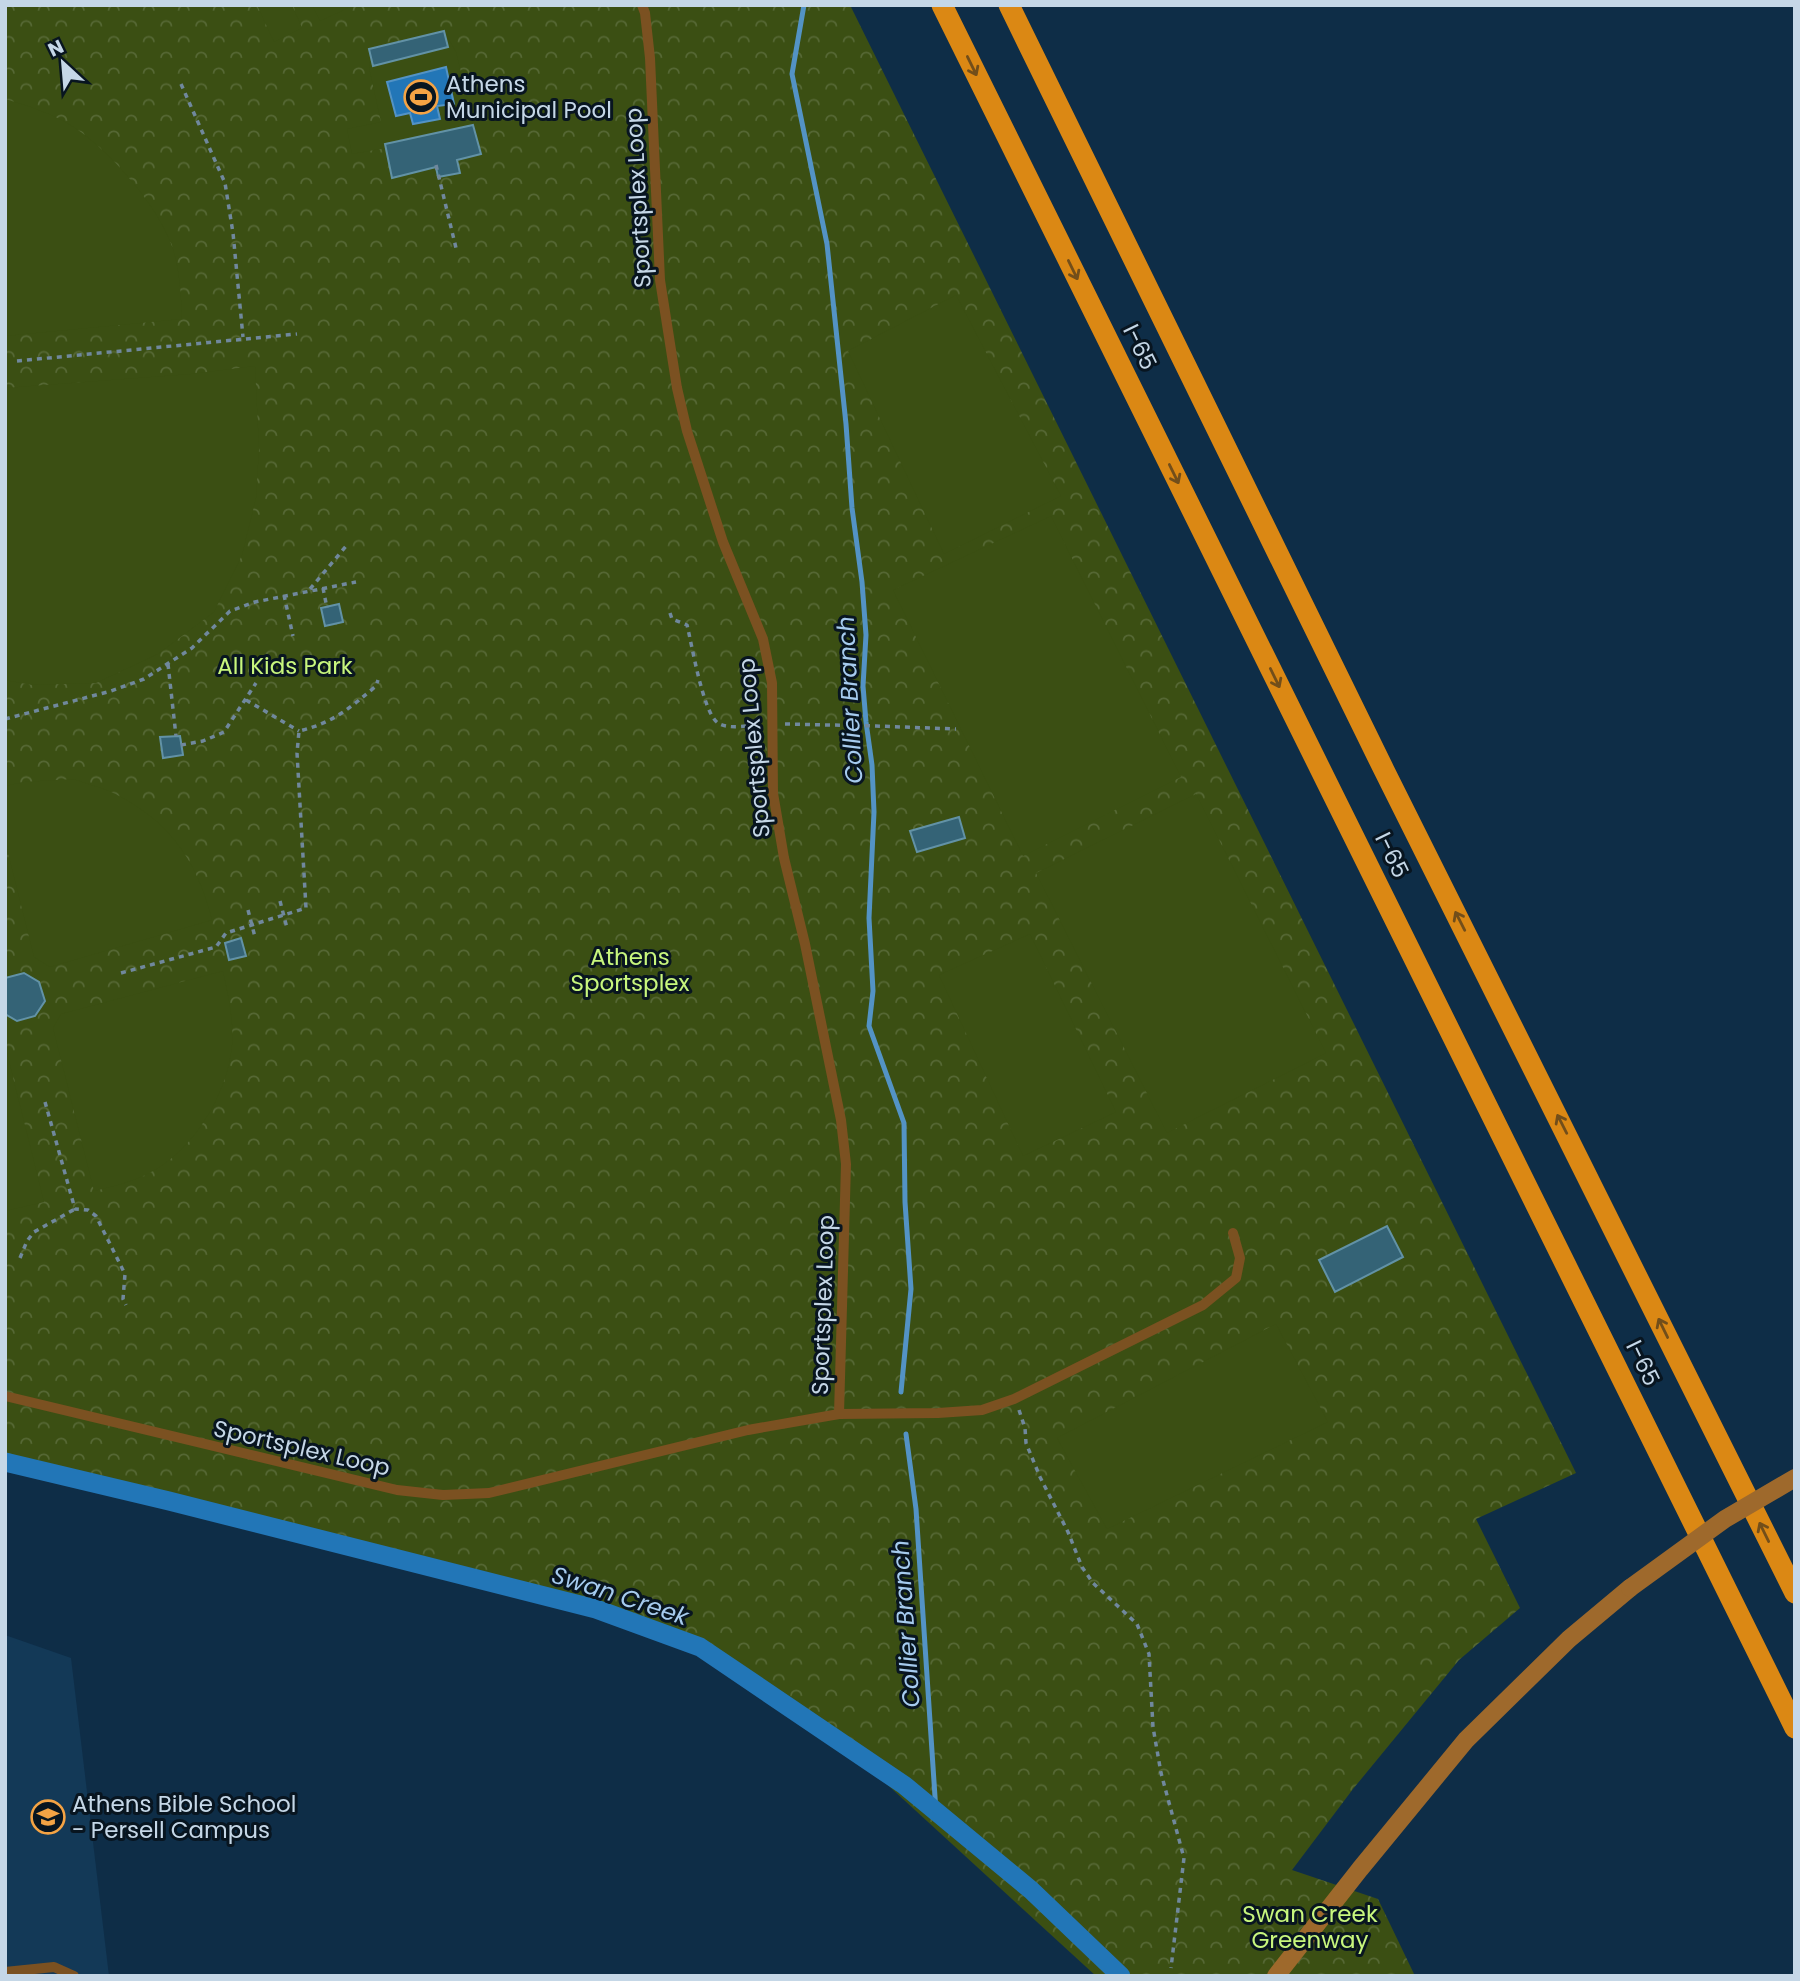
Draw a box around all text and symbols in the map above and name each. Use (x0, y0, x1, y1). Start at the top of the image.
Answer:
north arrow (28, 28, 98, 98)
text: N (43, 33, 68, 63)
one-way arrow (966, 55, 979, 76)
place label: Athens Municipal Pool (446, 68, 612, 126)
sports icon: Athens Municipal Pool (402, 78, 440, 116)
street label: Sportsplex Loop (617, 107, 659, 289)
one-way arrow (1067, 259, 1080, 280)
street label: I-65 (1115, 319, 1165, 375)
one-way arrow (1167, 463, 1181, 484)
water label: Collier Branch (829, 615, 870, 785)
park label: All Kids Park (217, 650, 353, 682)
street label: Sportsplex Loop (730, 657, 778, 839)
one-way arrow (1268, 667, 1282, 688)
street label: I-65 (1367, 827, 1417, 883)
one-way arrow (1453, 911, 1466, 932)
park label: Athens Sportsplex (570, 941, 690, 999)
one-way arrow (1554, 1114, 1568, 1135)
street label: Sportsplex Loop (804, 1214, 842, 1396)
one-way arrow (1656, 1318, 1670, 1339)
street label: I-65 (1618, 1335, 1668, 1391)
street label: Sportsplex Loop (211, 1412, 393, 1484)
one-way arrow (1757, 1522, 1771, 1543)
water label: Collier Branch (883, 1539, 928, 1709)
water label: Swan Creek (548, 1558, 694, 1634)
place label: Athens Bible School - Persell Campus (72, 1788, 296, 1846)
school or university icon: Athens Bible School - Persell Campus (29, 1798, 67, 1836)
park label: Swan Creek Greenway (1242, 1898, 1378, 1956)

